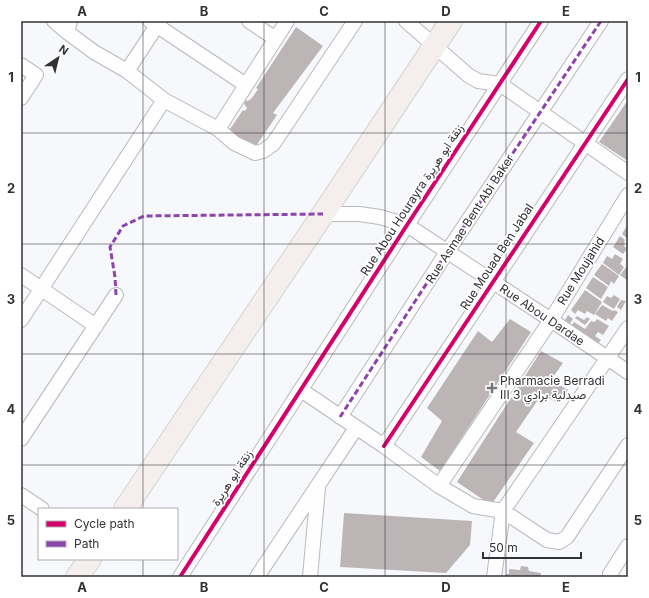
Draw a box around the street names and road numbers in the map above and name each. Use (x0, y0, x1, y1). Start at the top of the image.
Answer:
street label: Rue Abou Hourayra زنقة ابو هريرة (357, 121, 467, 279)
street label: Rue Asmae Bent Abi Baker (422, 151, 517, 286)
street label: Rue Mouad Ben Jabal (457, 201, 537, 313)
street label: Rue Moujahid (554, 234, 607, 307)
street label: Rue Abou Dardae (497, 281, 588, 349)
street label: زنقة ابو هريرة (208, 447, 256, 509)

